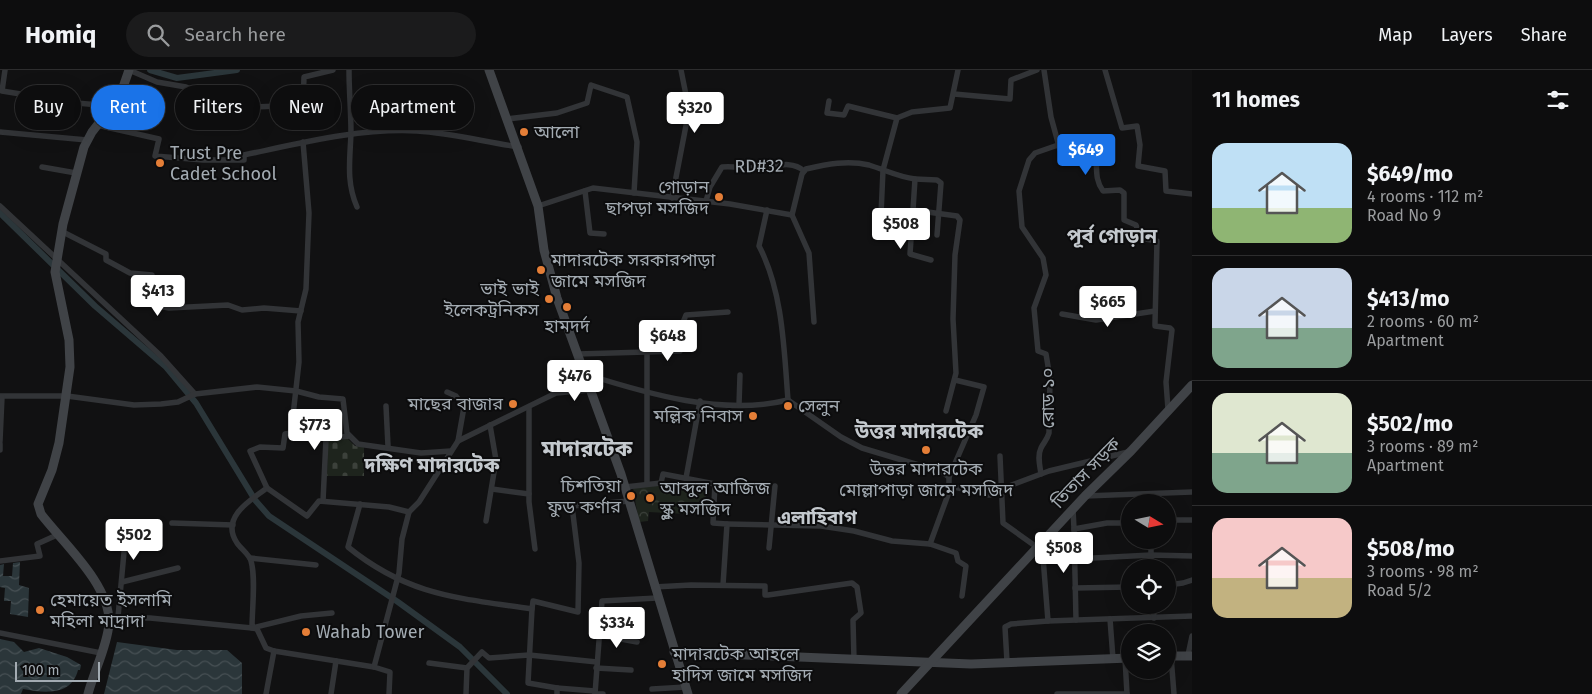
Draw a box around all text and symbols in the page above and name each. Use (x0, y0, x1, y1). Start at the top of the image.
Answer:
search box (126, 12, 476, 57)
text: Homiq (25, 21, 96, 49)
icon: search (144, 21, 172, 49)
text: Search here (184, 23, 286, 46)
text: Map (1378, 24, 1413, 46)
text: Layers (1441, 24, 1493, 46)
text: Share (1521, 24, 1567, 46)
chip: Buy (15, 85, 81, 130)
chip: Rent (91, 85, 165, 130)
chip: Filters (175, 85, 260, 130)
chip: New (270, 85, 341, 130)
chip: Apartment (351, 85, 474, 130)
icon: filters (1544, 86, 1572, 114)
text: 11 homes (1212, 87, 1300, 113)
pin: $320 (665, 92, 725, 134)
text: $320 (678, 98, 712, 117)
place label: আলো (533, 121, 580, 143)
marker: আলো (518, 126, 530, 138)
pin: $649 (1056, 134, 1116, 176)
text: $649 (1068, 140, 1104, 159)
place label: Trust Pre Cadet School (170, 142, 277, 185)
street label: RD#32 (734, 155, 784, 177)
marker: Trust Pre Cadet School (154, 157, 166, 169)
text: $649/mo (1367, 161, 1453, 187)
icon: home (1252, 163, 1312, 223)
place label: গোড়ান ছাপড়া মসজিদ (605, 176, 710, 219)
text: 4 rooms · 112 m² (1367, 187, 1483, 206)
marker: গোড়ান ছাপড়া মসজিদ (713, 191, 725, 203)
text: Road No 9 (1367, 206, 1441, 225)
pin: $508 (871, 208, 931, 250)
text: $508 (883, 214, 919, 233)
district label: পূর্ব গোড়ান (1067, 224, 1158, 248)
place label: মাদারটেক সরকারপাড়া জামে মসজিদ (550, 249, 715, 292)
marker: মাদারটেক সরকারপাড়া জামে মসজিদ (535, 264, 547, 276)
pin: $413 (128, 274, 188, 317)
place label: ভাই ভাই ইলেকট্রনিকস (443, 278, 540, 321)
text: $413 (142, 281, 174, 300)
pin: $665 (1078, 286, 1138, 328)
text: $413/mo (1367, 286, 1449, 312)
icon: home (1252, 288, 1312, 348)
text: $665 (1090, 292, 1126, 311)
marker: ভাই ভাই ইলেকট্রনিকস (543, 293, 555, 305)
marker: হামদর্দ (561, 301, 573, 313)
text: 2 rooms · 60 m² (1367, 312, 1479, 331)
place label: হামদর্দ (543, 315, 591, 337)
pin: $648 (638, 320, 698, 362)
text: $648 (650, 326, 686, 345)
text: Apartment (1367, 331, 1444, 350)
pin: $476 (545, 360, 605, 402)
text: $476 (558, 366, 592, 385)
street label: রোড ১০ (1037, 368, 1059, 428)
place label: মাছের বাজার (407, 393, 503, 415)
place label: সেলুন (798, 395, 841, 417)
marker: মাছের বাজার (507, 398, 519, 410)
marker: সেলুন (782, 400, 794, 412)
place label: মল্লিক নিবাস (653, 405, 744, 427)
pin: $773 (285, 408, 345, 451)
marker: মল্লিক নিবাস (747, 410, 759, 422)
text: $502/mo (1367, 411, 1453, 437)
icon: home (1252, 413, 1312, 473)
text: $773 (299, 415, 331, 434)
district label: উত্তর মাদারটেক (854, 419, 984, 443)
street label: তিতাস সড়ক (1046, 433, 1125, 514)
district label: মাদারটেক (541, 435, 634, 462)
text: 3 rooms · 89 m² (1367, 437, 1478, 456)
marker: উত্তর মাদারটেক মোল্লাপাড়া জামে মসজিদ (920, 444, 932, 456)
district label: দক্ষিণ মাদারটেক (363, 453, 500, 477)
text: Apartment (1367, 456, 1444, 475)
place label: উত্তর মাদারটেক মোল্লাপাড়া জামে মসজিদ (839, 458, 1014, 501)
place label: চিশতিয়া ফুড কর্ণার (546, 475, 621, 518)
place label: আব্দুল আজিজ স্কুল মসজিদ (659, 477, 771, 521)
marker: চিশতিয়া ফুড কর্ণার (625, 490, 637, 502)
marker: আব্দুল আজিজ স্কুল মসজিদ (644, 492, 656, 504)
north arrow (1121, 494, 1176, 549)
map controls (1121, 494, 1176, 679)
district label: এলাহিবাগ (777, 506, 858, 529)
pin: $502 (104, 518, 164, 561)
text: $502 (117, 525, 151, 544)
pin: $508 (1034, 532, 1094, 574)
text: $508/mo (1367, 536, 1455, 562)
text: $508 (1046, 538, 1082, 557)
icon: home (1252, 538, 1312, 598)
button: locate (1121, 559, 1176, 614)
text: 3 rooms · 98 m² (1367, 562, 1479, 581)
text: Road 5/2 (1367, 581, 1431, 600)
place label: হেমায়েত ইসলামি মহিলা মাদ্রাদা (49, 589, 173, 632)
marker: হেমায়েত ইসলামি মহিলা মাদ্রাদা (34, 604, 46, 616)
pin: $334 (587, 606, 647, 649)
text: $334 (600, 613, 634, 632)
place label: Wahab Tower (316, 621, 424, 643)
button: layers (1121, 624, 1176, 679)
marker: Wahab Tower (300, 626, 312, 638)
place label: মাদারটেক আহলে হাদিস জামে মসজিদ (671, 643, 813, 686)
marker: মাদারটেক আহলে হাদিস জামে মসজিদ (656, 658, 668, 670)
scale bar (15, 659, 100, 682)
text: 100 m (22, 662, 59, 679)

